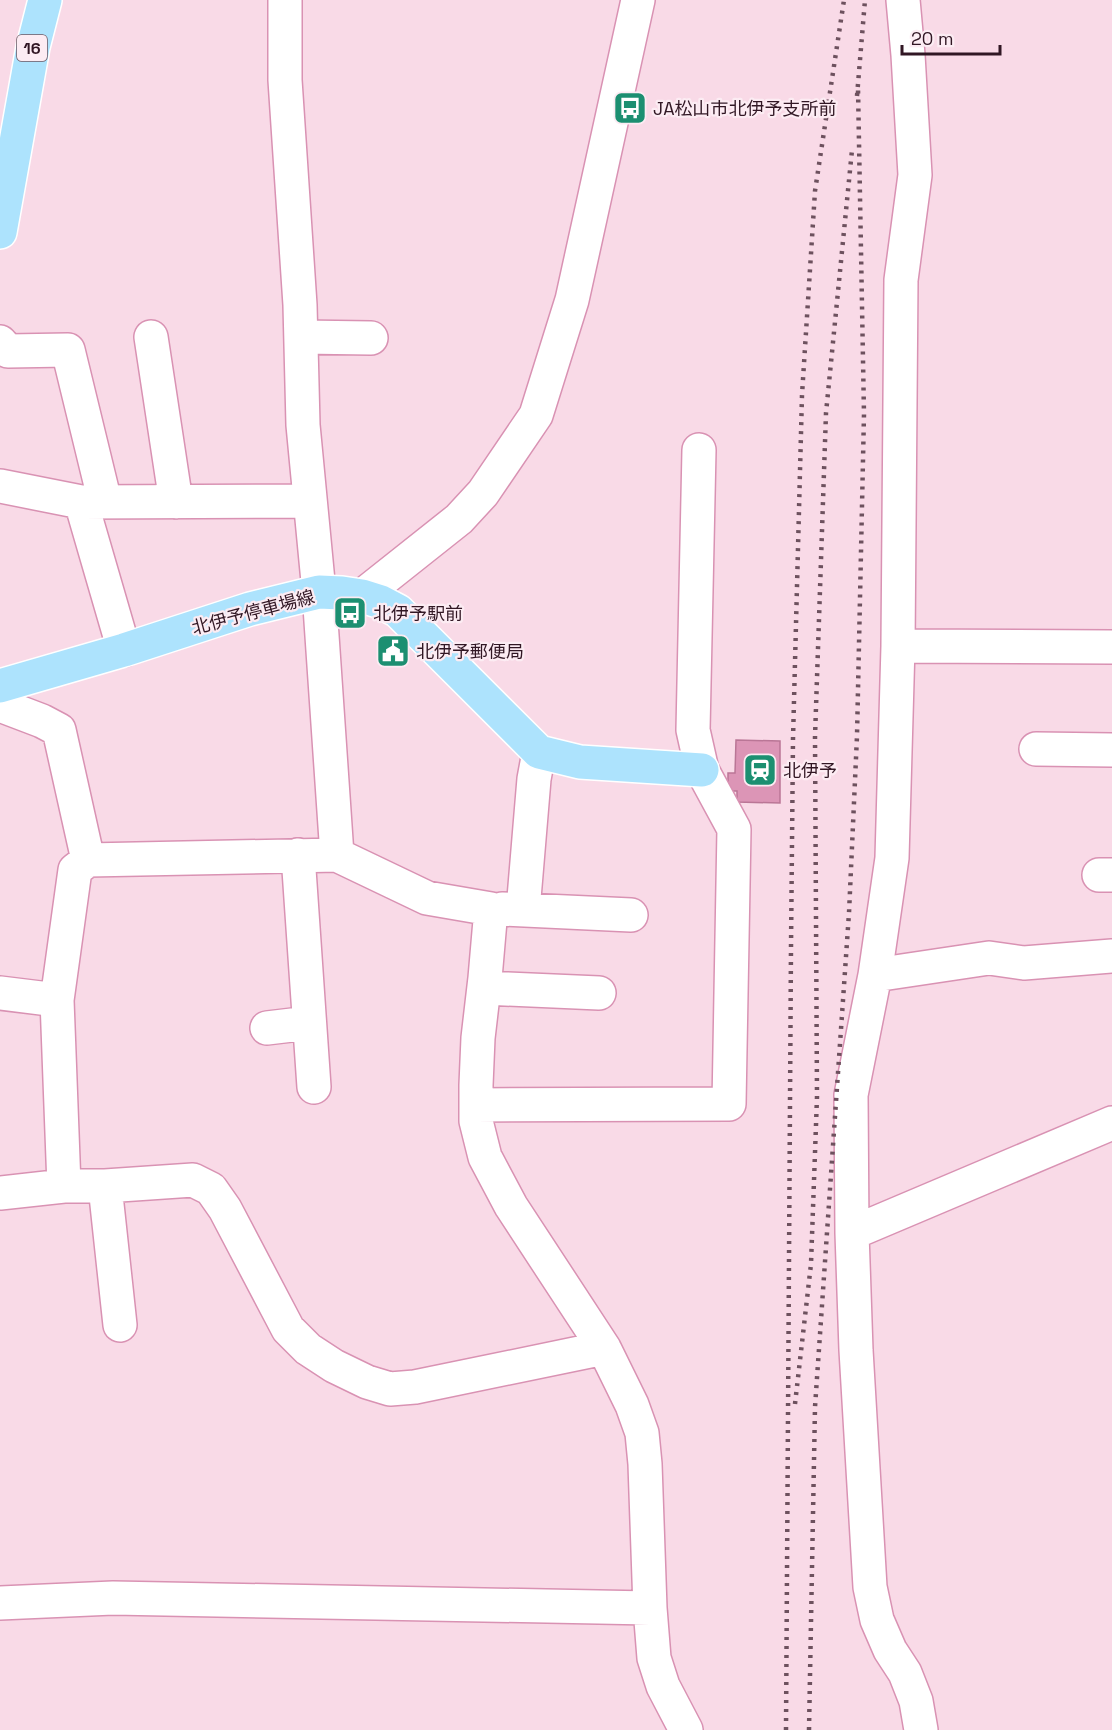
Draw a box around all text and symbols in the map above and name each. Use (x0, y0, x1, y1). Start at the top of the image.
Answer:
scale bar (902, 18, 1000, 56)
text: 20 m (911, 27, 954, 50)
road number: 16 (17, 35, 47, 61)
bus stop icon: JA松山市北伊予支所前 (612, 90, 648, 126)
place label: JA松山市北伊予支所前 (653, 97, 836, 120)
street label: 北伊予停車場線 (189, 585, 317, 639)
bus stop icon: 北伊予駅前 (332, 595, 368, 631)
place label: 北伊予駅前 (373, 602, 463, 625)
public building icon: 北伊予郵便局 (375, 633, 411, 669)
place label: 北伊予郵便局 (416, 640, 524, 663)
station icon: 北伊予 (742, 752, 778, 788)
place label: 北伊予 (783, 759, 837, 782)

